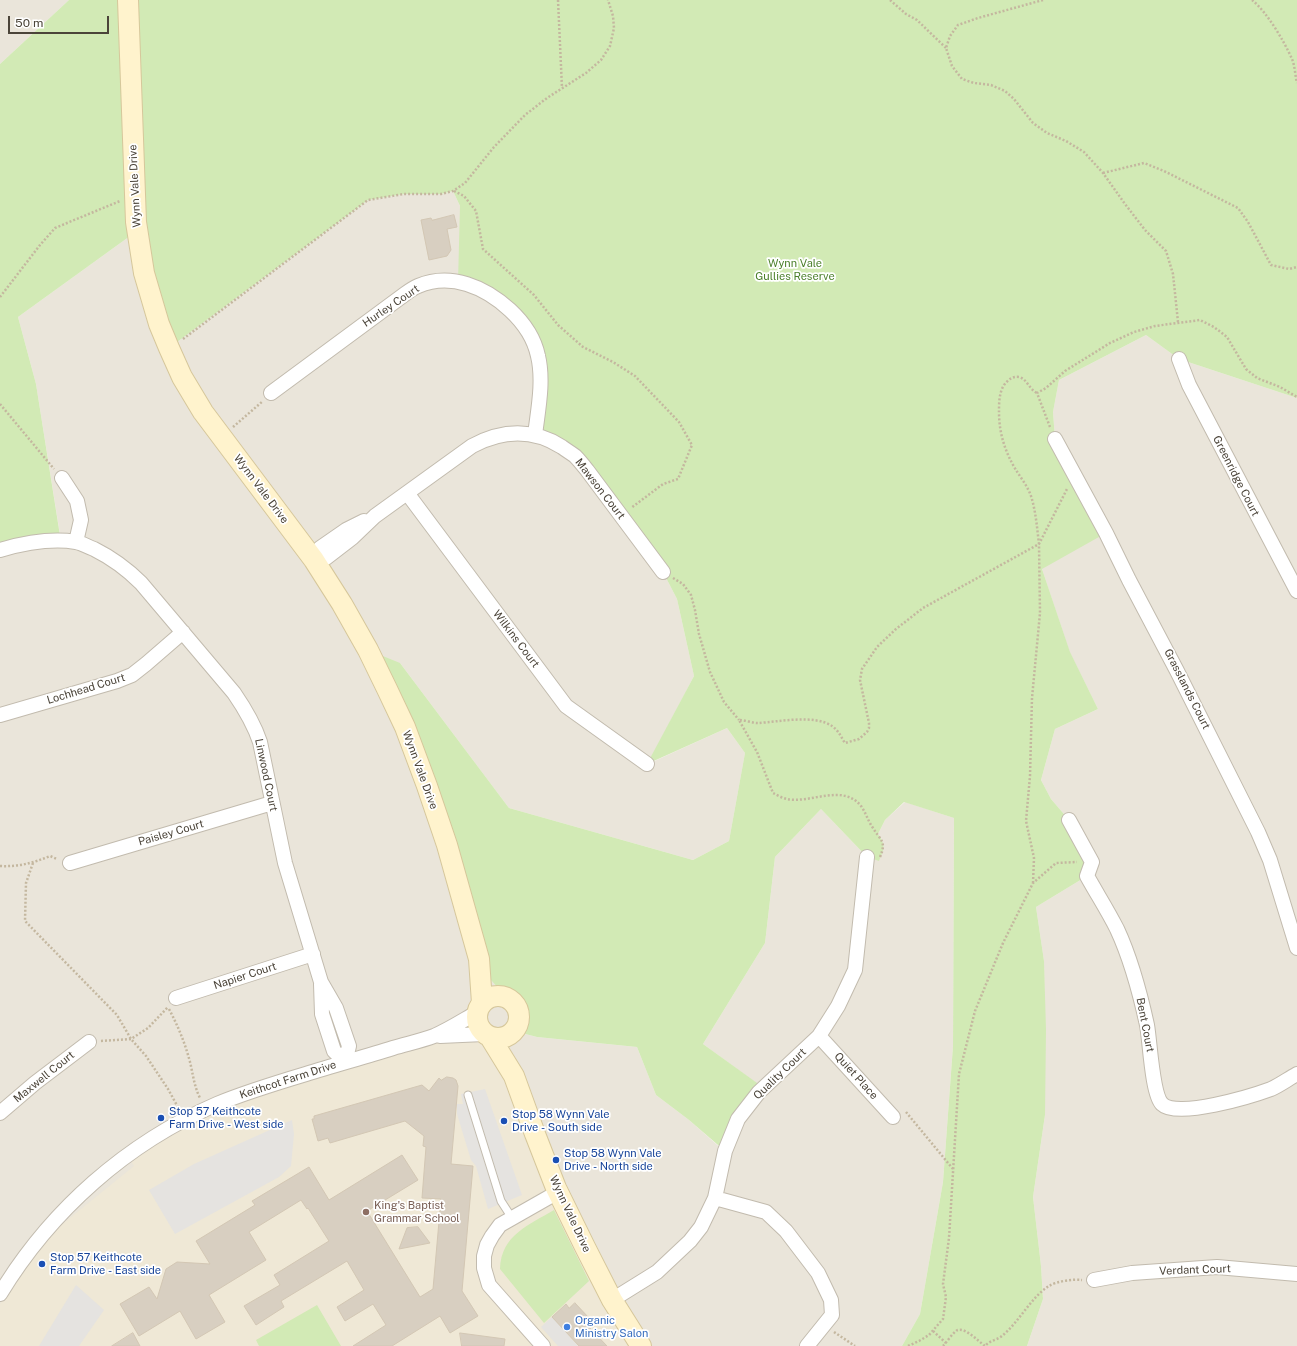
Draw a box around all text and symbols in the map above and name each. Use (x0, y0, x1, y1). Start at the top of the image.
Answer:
scale bar (10, 8, 111, 34)
text: 50 m (15, 16, 43, 30)
street label: Wynn Vale Drive (126, 144, 144, 228)
park label: Wynn Vale Gullies Reserve (755, 257, 835, 283)
street label: Hurley Court (360, 282, 422, 330)
street label: Greenridge Court (1210, 433, 1262, 519)
street label: Wynn Vale Drive (231, 452, 291, 526)
street label: Mawson Court (572, 456, 628, 522)
street label: Wilkins Court (490, 608, 542, 670)
street label: Grasslands Court (1161, 647, 1213, 731)
street label: Lochhead Court (45, 671, 127, 707)
street label: Wynn Vale Drive (400, 729, 440, 811)
street label: Linwood Court (252, 737, 280, 813)
street label: Paisley Court (137, 817, 205, 849)
street label: Napier Court (212, 960, 278, 992)
street label: Bent Court (1133, 997, 1157, 1053)
street label: Quality Court (751, 1046, 809, 1102)
street label: Maxwell Court (11, 1048, 77, 1106)
street label: Quiet Place (831, 1050, 881, 1102)
street label: Keithcot Farm Drive (238, 1058, 338, 1102)
place label: Stop 57 Keithcote Farm Drive - West side (169, 1105, 283, 1131)
place label: Stop 58 Wynn Vale Drive - South side (512, 1108, 610, 1134)
marker: Stop 57 Keithcote Farm Drive - West side (156, 1113, 166, 1123)
marker: Stop 58 Wynn Vale Drive - South side (499, 1116, 509, 1126)
place label: Stop 58 Wynn Vale Drive - North side (564, 1147, 662, 1173)
marker: Stop 58 Wynn Vale Drive - North side (551, 1155, 561, 1165)
street label: Wynn Vale Drive (546, 1174, 594, 1254)
place label: King's Baptist Grammar School (374, 1199, 460, 1225)
marker: King's Baptist Grammar School (361, 1207, 371, 1217)
place label: Stop 57 Keithcote Farm Drive - East side (50, 1251, 161, 1277)
marker: Stop 57 Keithcote Farm Drive - East side (37, 1259, 47, 1269)
street label: Verdant Court (1159, 1262, 1231, 1278)
place label: Organic Ministry Salon (575, 1314, 648, 1340)
marker: Organic Ministry Salon (562, 1322, 572, 1332)

